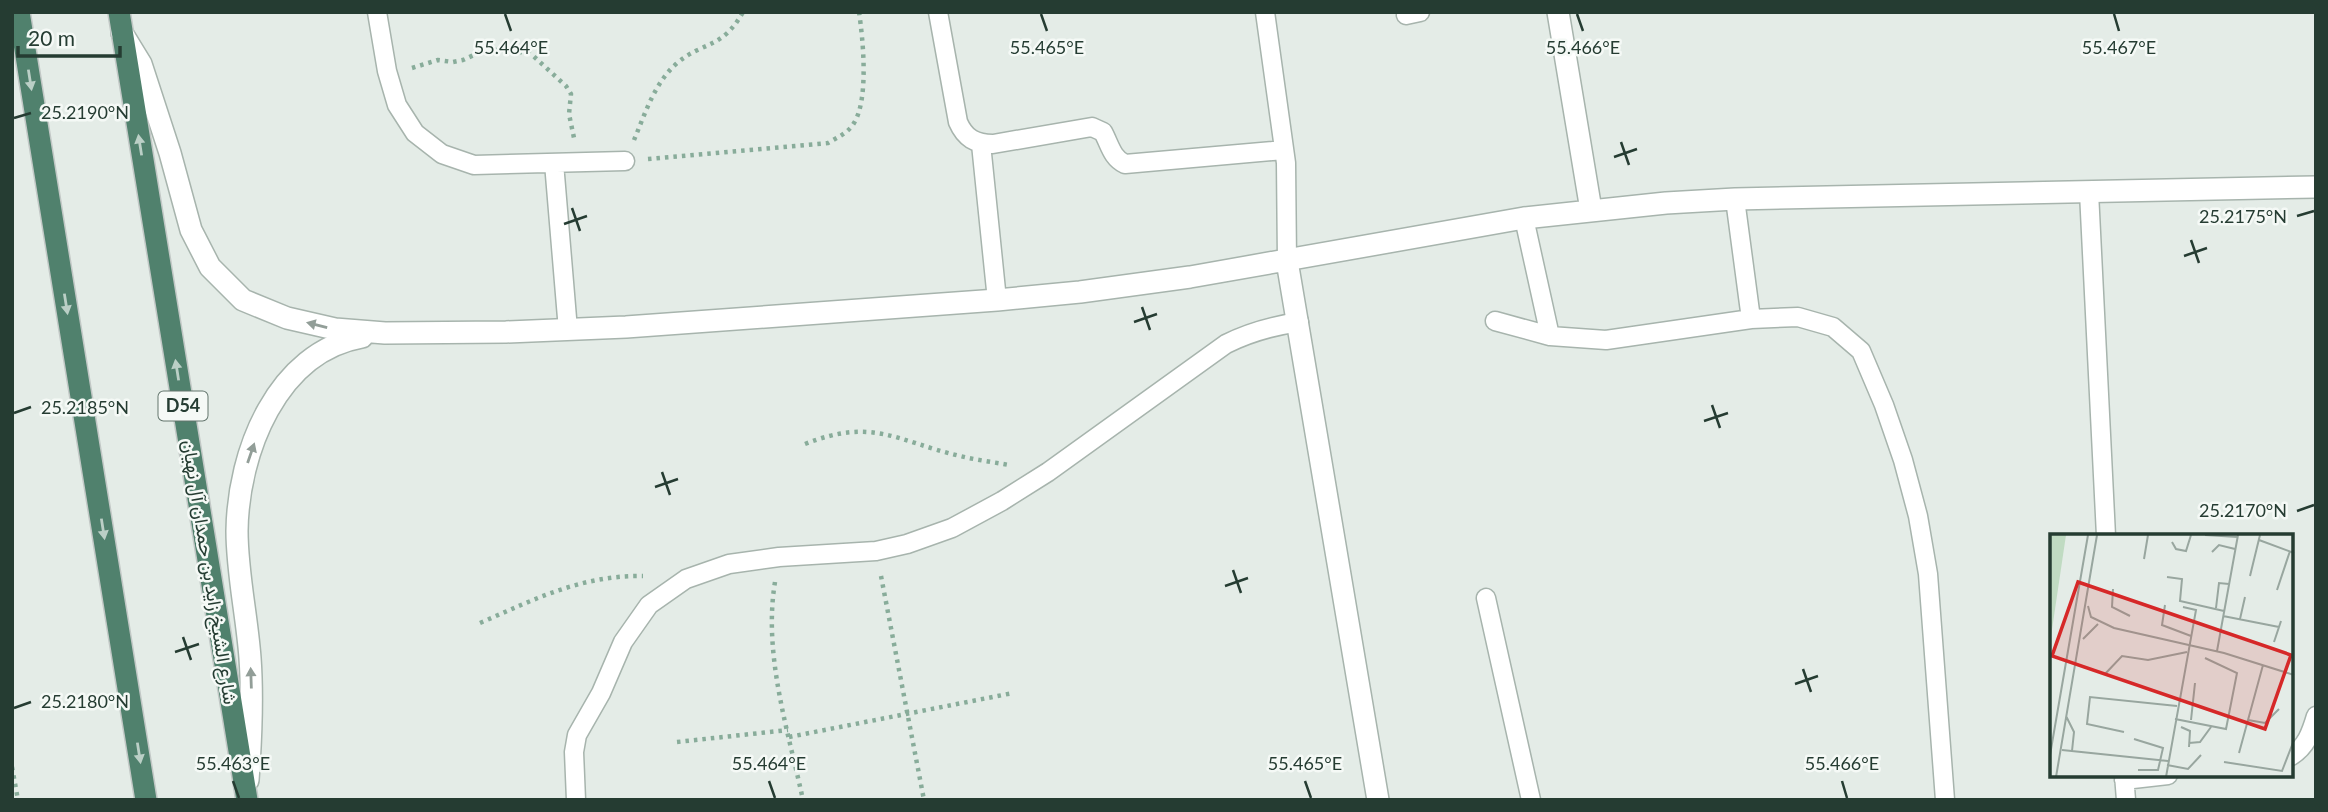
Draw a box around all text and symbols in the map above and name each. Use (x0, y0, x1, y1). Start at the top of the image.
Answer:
scale bar (18, 14, 119, 58)
text: 20 m (28, 25, 75, 50)
text: 55.464°E (474, 36, 548, 58)
text: 55.465°E (1010, 36, 1084, 58)
text: 55.466°E (1546, 36, 1620, 58)
text: 55.467°E (2082, 36, 2156, 58)
one-way arrow (25, 69, 36, 91)
text: 25.2190°N (41, 101, 129, 123)
one-way arrow (134, 134, 145, 156)
text: 25.2175°N (2199, 205, 2287, 227)
one-way arrow (61, 293, 72, 315)
one-way arrow (306, 319, 328, 330)
one-way arrow (171, 359, 182, 381)
road number: D54 (158, 392, 208, 420)
text: 25.2185°N (41, 396, 129, 418)
street label: شارع الشيخ زايد بن حمدان آل نهيان (175, 438, 243, 706)
one-way arrow (246, 443, 257, 464)
text: 25.2170°N (2199, 499, 2287, 521)
one-way arrow (98, 518, 109, 540)
inset map (2050, 534, 2293, 777)
one-way arrow (245, 667, 256, 689)
text: 25.2180°N (41, 690, 129, 712)
one-way arrow (134, 742, 145, 764)
text: 55.463°E (196, 752, 270, 774)
text: 55.464°E (732, 752, 806, 774)
text: 55.465°E (1268, 752, 1342, 774)
text: 55.466°E (1805, 752, 1879, 774)

